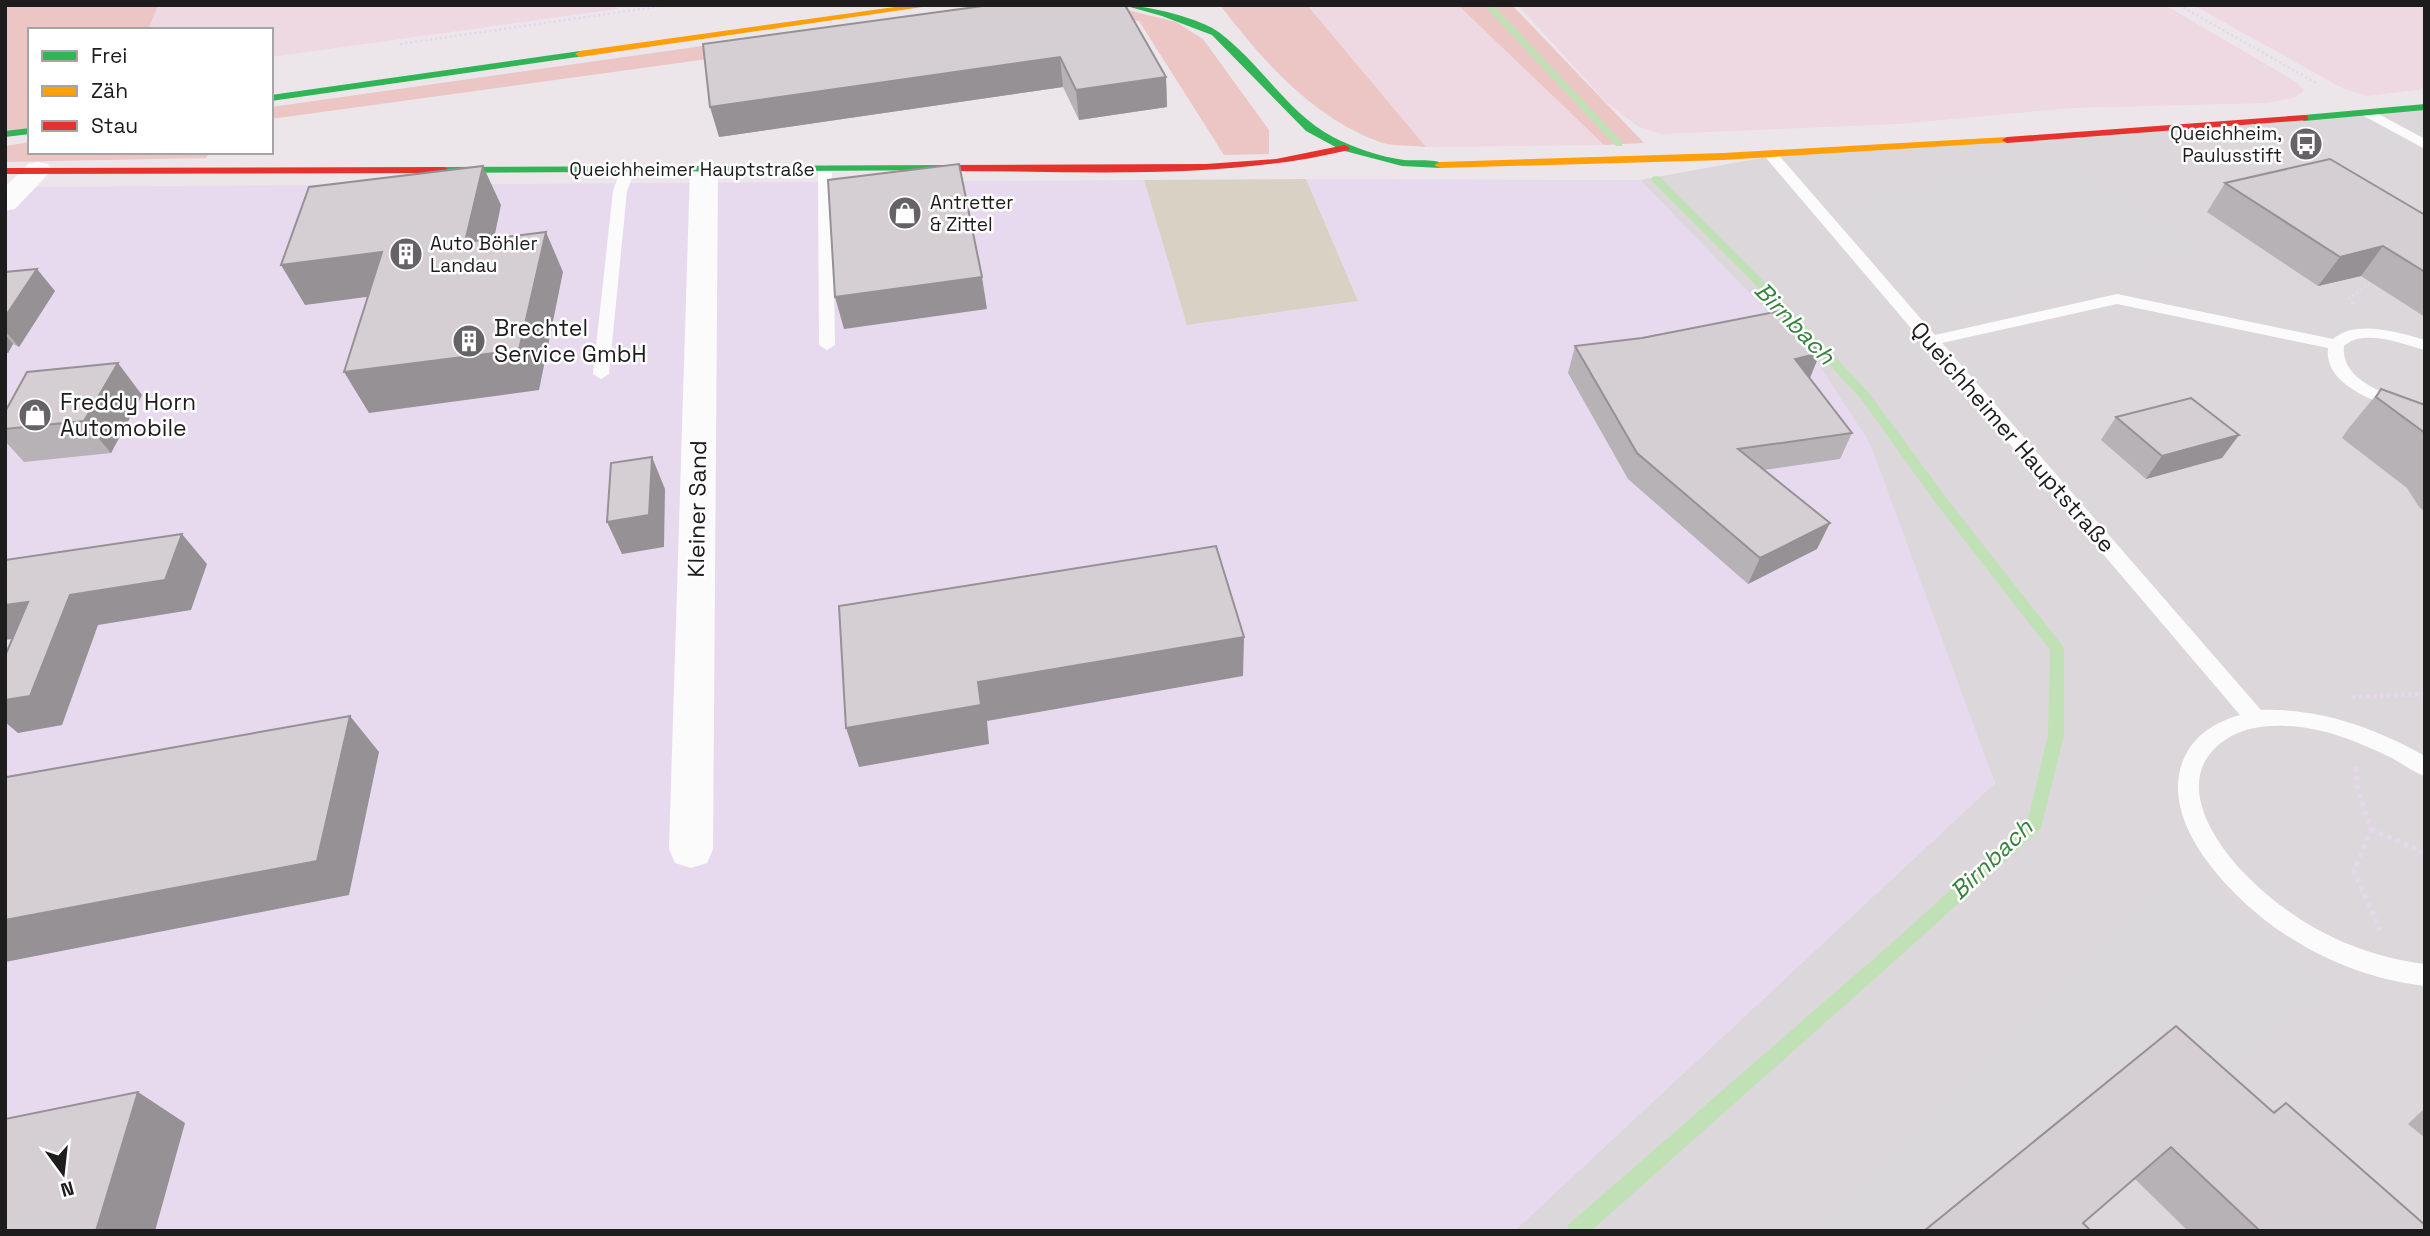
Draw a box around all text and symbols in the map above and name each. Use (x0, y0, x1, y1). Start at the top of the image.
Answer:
legend (28, 28, 273, 154)
text: Frei (91, 42, 127, 69)
text: Zäh (91, 77, 128, 104)
text: Stau (91, 112, 138, 139)
place label: Queichheim, Paulusstift (2170, 121, 2282, 168)
bus stop icon: Queichheim, Paulusstift (2287, 125, 2325, 163)
street label: Queichheimer Hauptstraße (569, 157, 815, 182)
place label: Antretter & Zittel (930, 190, 1013, 237)
shop icon: Antretter & Zittel (886, 194, 924, 232)
place label: Auto Böhler Landau (430, 231, 538, 278)
building icon: Auto Böhler Landau (387, 235, 425, 273)
water label: Birnbach (1748, 275, 1843, 372)
place label: Brechtel Service GmbH (494, 313, 647, 369)
street label: Queichheimer Hauptstraße (1904, 315, 2122, 559)
building icon: Brechtel Service GmbH (450, 322, 488, 360)
place label: Freddy Horn Automobile (60, 387, 196, 443)
shop icon: Freddy Horn Automobile (16, 396, 54, 434)
street label: Kleiner Sand (681, 440, 713, 578)
water label: Birnbach (1943, 811, 2040, 906)
north arrow (28, 1138, 98, 1208)
text: N (58, 1175, 77, 1203)

